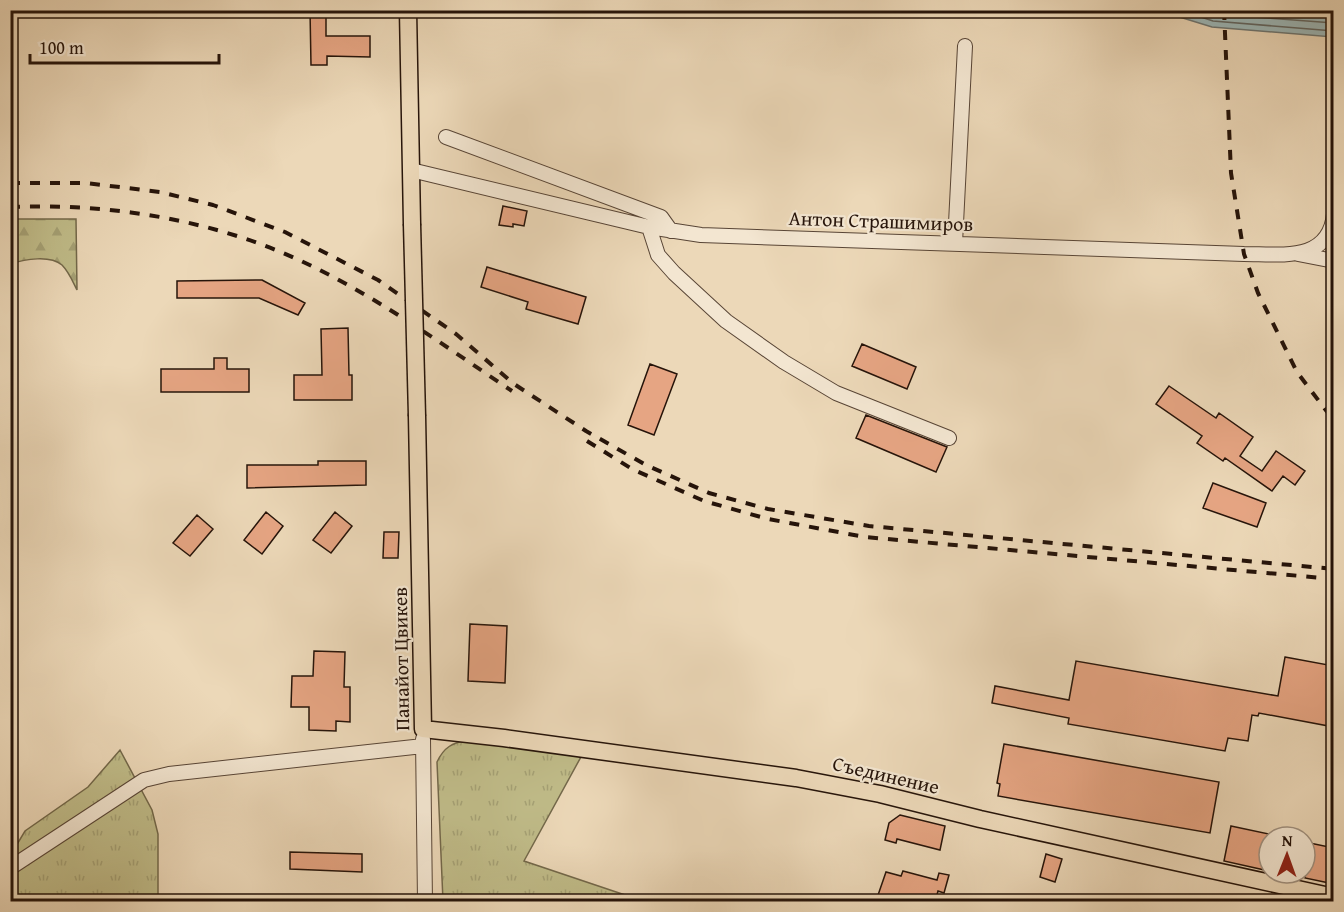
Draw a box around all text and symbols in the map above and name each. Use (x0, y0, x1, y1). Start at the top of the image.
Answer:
scale bar (30, 27, 219, 65)
text: 100 m (39, 34, 84, 61)
street label: Антон Страшимиров (788, 203, 974, 238)
street label: Панайот Цвикев (385, 587, 416, 731)
street label: Съединение (830, 748, 942, 801)
north arrow (1257, 825, 1317, 885)
text: N (1282, 828, 1293, 852)

